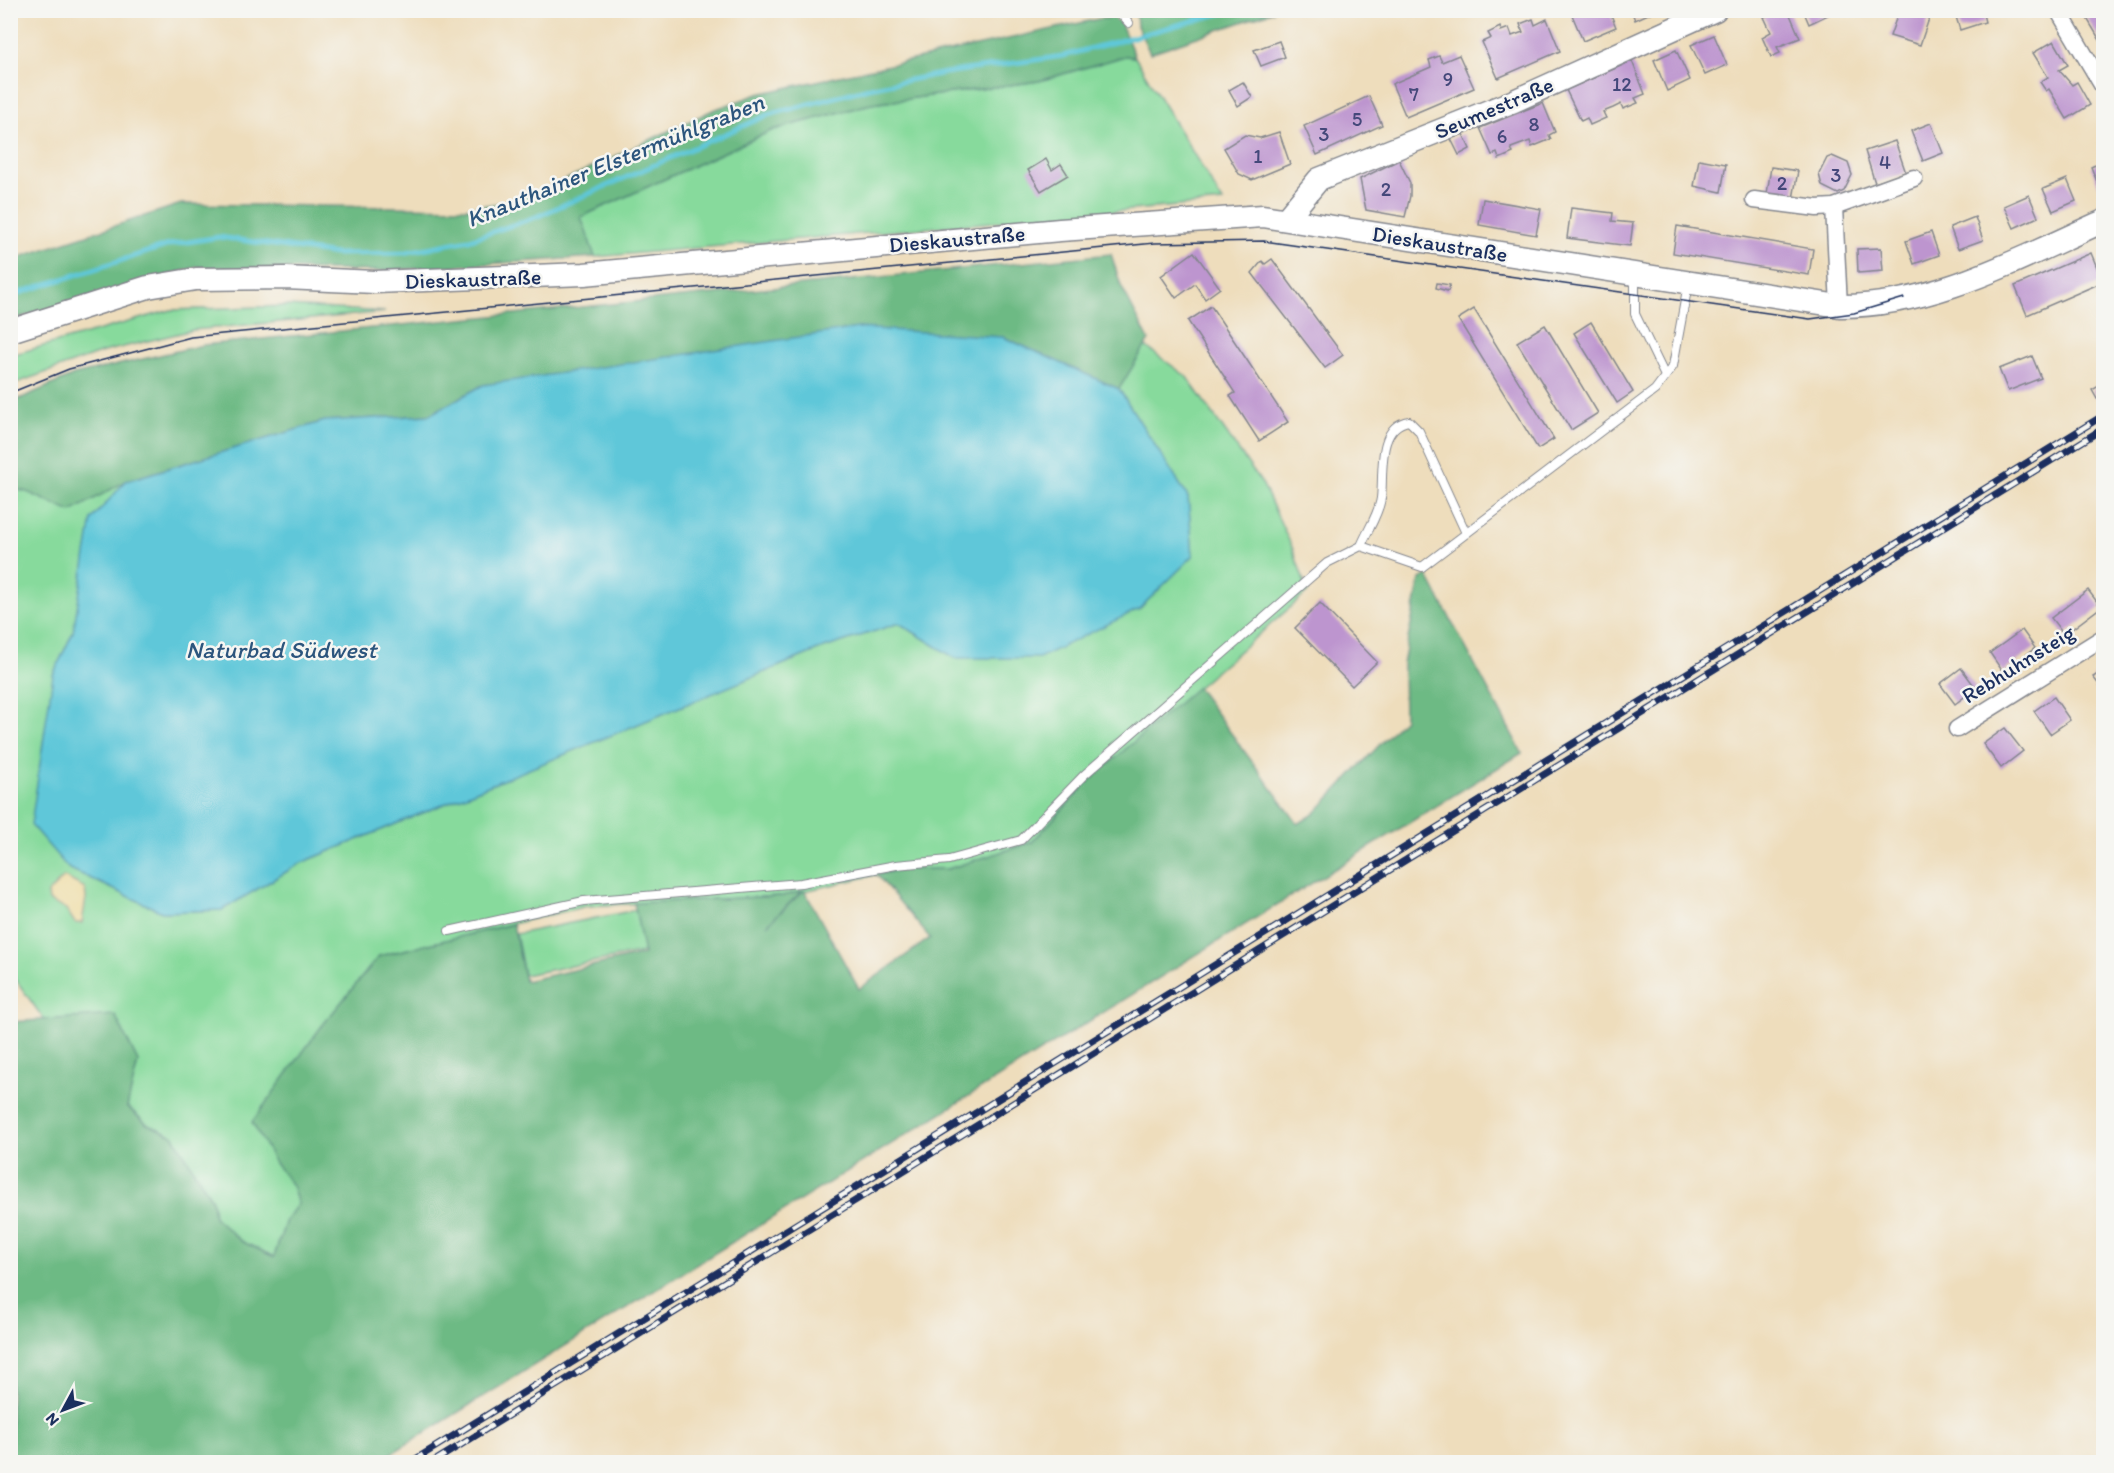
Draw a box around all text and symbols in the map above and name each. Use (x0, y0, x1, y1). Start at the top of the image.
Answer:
house number: 9 (1443, 67, 1453, 91)
street label: Seumestraße (1431, 71, 1557, 145)
house number: 12 (1612, 72, 1632, 96)
house number: 7 (1409, 82, 1419, 106)
water label: Knauthainer Elstermühlgraben (462, 87, 769, 233)
house number: 5 (1352, 107, 1362, 131)
house number: 8 (1529, 112, 1540, 136)
house number: 3 (1319, 122, 1330, 146)
house number: 6 (1497, 124, 1507, 148)
house number: 1 (1253, 144, 1263, 168)
house number: 4 (1879, 150, 1891, 174)
house number: 3 (1831, 163, 1842, 187)
house number: 2 (1777, 171, 1788, 195)
house number: 2 (1381, 177, 1392, 201)
street label: Dieskaustraße (888, 220, 1026, 258)
street label: Dieskaustraße (1370, 220, 1510, 268)
street label: Dieskaustraße (404, 263, 542, 295)
street label: Rebhuhnsteig (1957, 618, 2080, 709)
water label: Naturbad Südwest (186, 635, 378, 664)
north arrow (33, 1380, 93, 1440)
text: N (41, 1409, 63, 1430)

